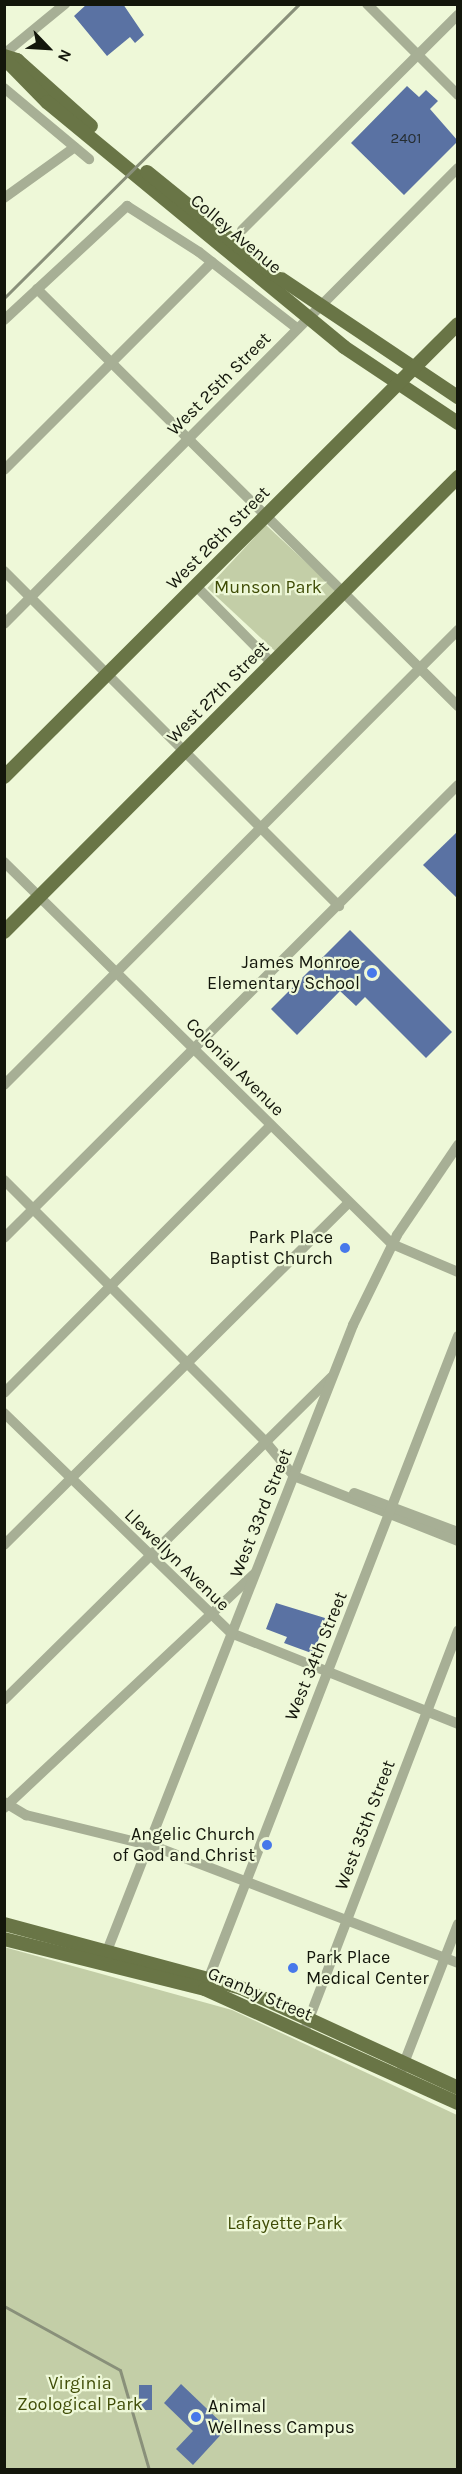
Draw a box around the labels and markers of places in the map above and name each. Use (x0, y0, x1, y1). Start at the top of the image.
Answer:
place label: James Monroe Elementary School (207, 952, 360, 994)
marker: James Monroe Elementary School (365, 966, 379, 980)
place label: Park Place Baptist Church (209, 1227, 333, 1270)
marker: Park Place Baptist Church (338, 1241, 352, 1255)
place label: Angelic Church of God and Christ (113, 1824, 255, 1866)
marker: Angelic Church of God and Christ (260, 1838, 274, 1852)
place label: Park Place Medical Center (306, 1947, 429, 1990)
marker: Park Place Medical Center (284, 1959, 302, 1977)
place label: Animal Wellness Campus (208, 2396, 355, 2438)
marker: Animal Wellness Campus (189, 2410, 203, 2424)

